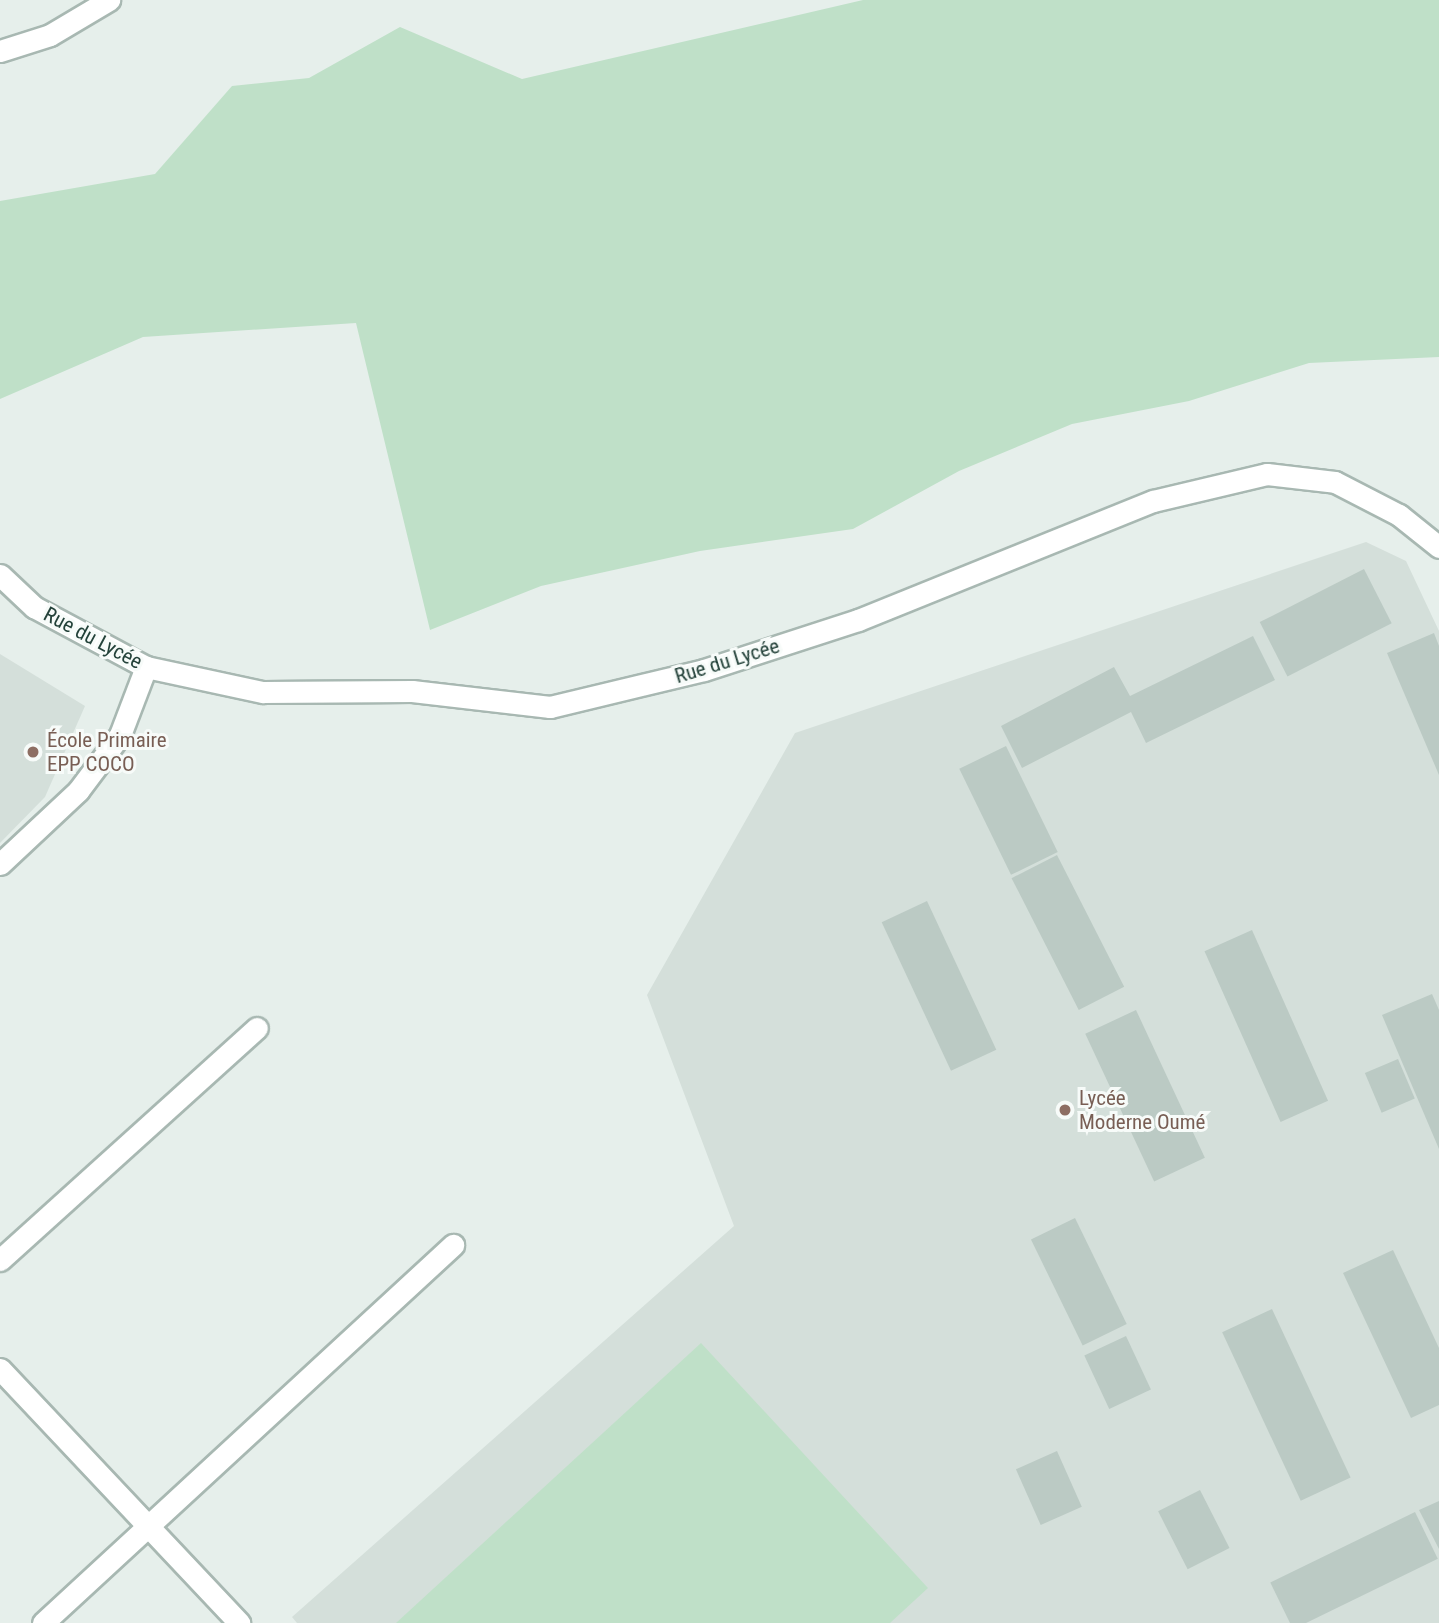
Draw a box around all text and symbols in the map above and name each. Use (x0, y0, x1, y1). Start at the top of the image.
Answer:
street label: Rue du Lycée (39, 602, 147, 674)
street label: Rue du Lycée (672, 633, 782, 689)
place label: École Primaire EPP COCO (47, 727, 167, 777)
marker: École Primaire EPP COCO (25, 744, 41, 760)
place label: Lycée Moderne Oumé (1079, 1085, 1205, 1135)
marker: Lycée Moderne Oumé (1057, 1102, 1073, 1118)

